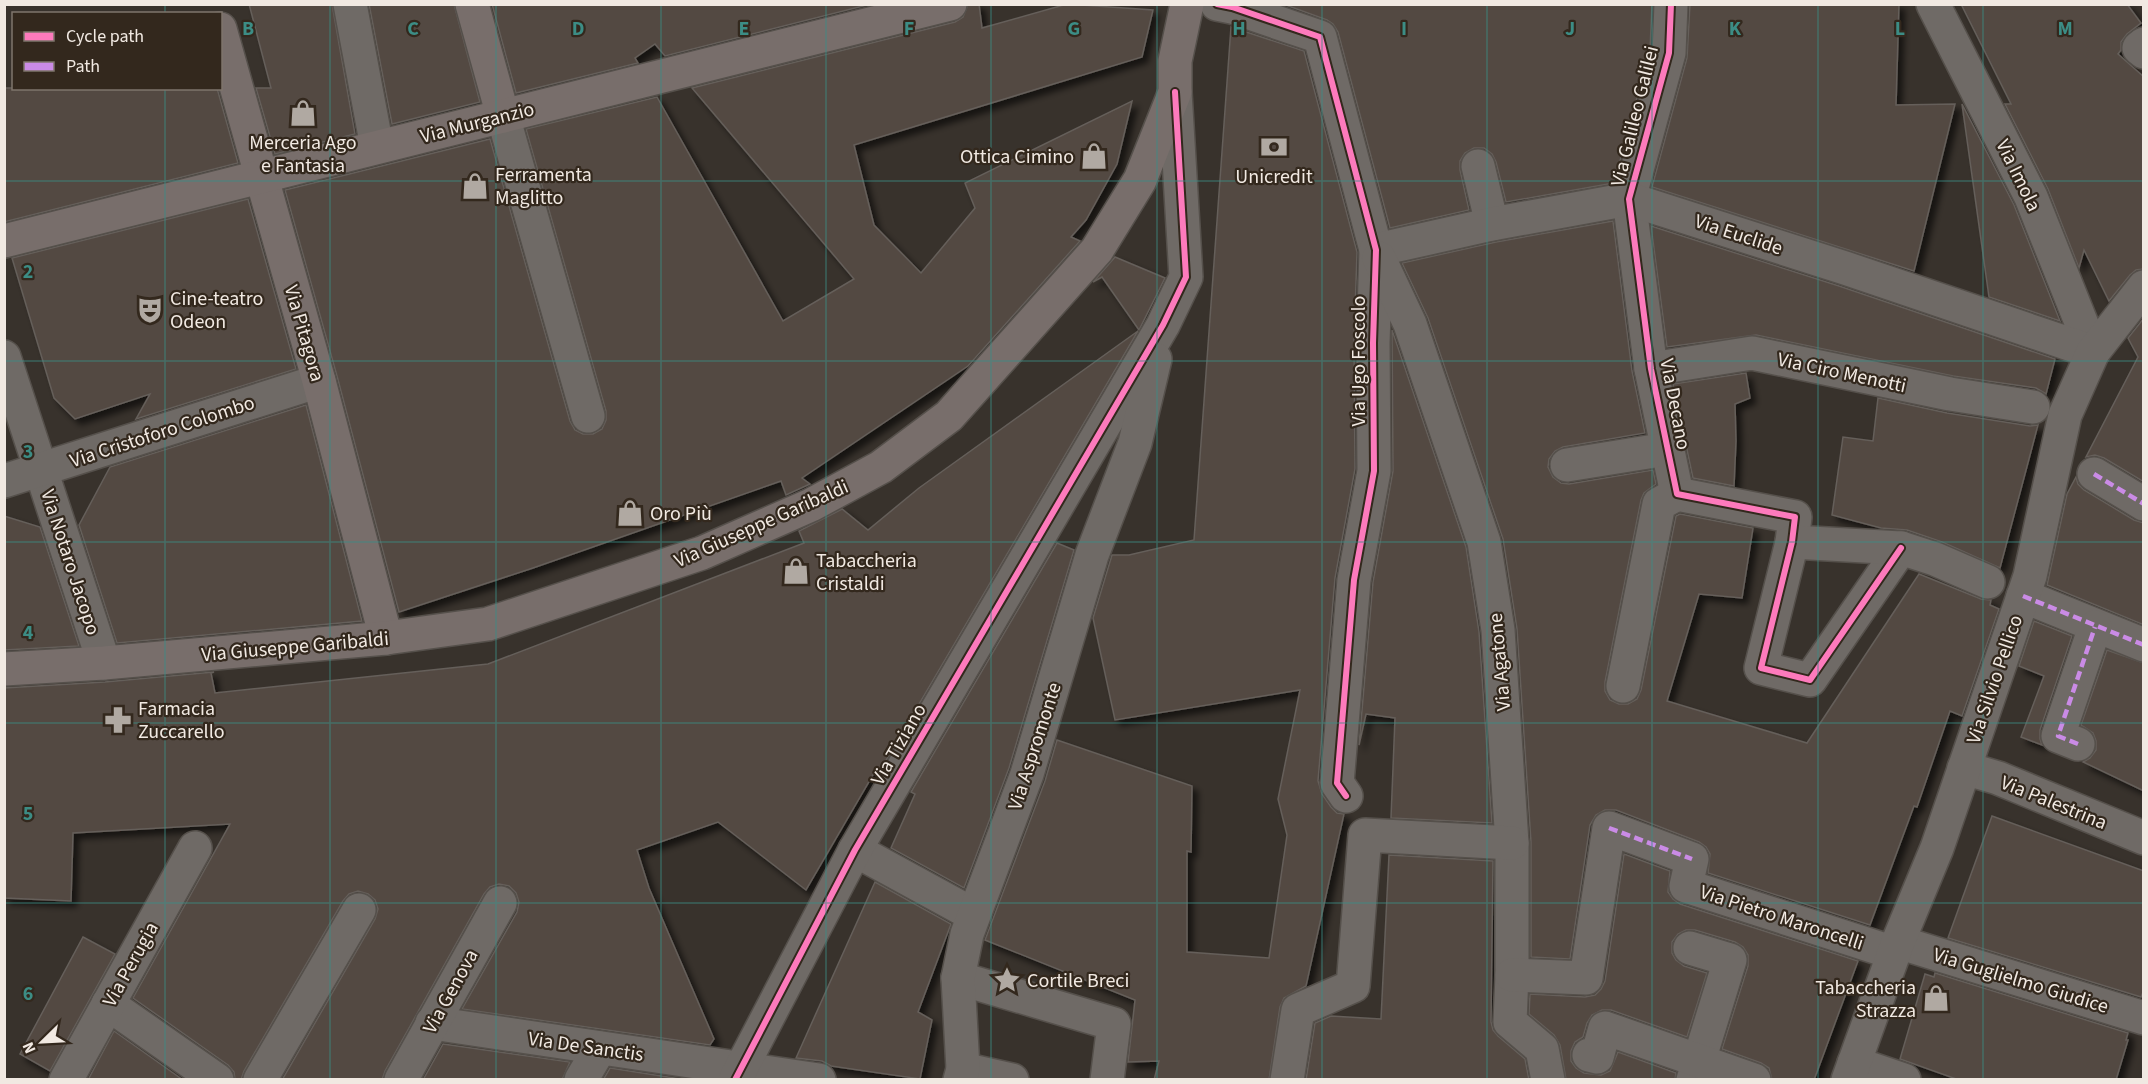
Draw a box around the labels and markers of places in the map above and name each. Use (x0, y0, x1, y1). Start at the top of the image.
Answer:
shop icon: Merceria Ago e Fantasia (288, 98, 318, 128)
place label: Merceria Ago e Fantasia (249, 129, 357, 180)
bank icon: Unicredit (1259, 132, 1289, 162)
shop icon: Ottica Cimino (1079, 141, 1109, 171)
place label: Ottica Cimino (960, 143, 1074, 171)
place label: Ferramenta Maglitto (495, 161, 592, 212)
place label: Unicredit (1235, 163, 1313, 191)
shop icon: Ferramenta Maglitto (460, 171, 490, 201)
place label: Cine-teatro Odeon (170, 285, 263, 336)
theatre icon: Cine-teatro Odeon (135, 295, 165, 325)
shop icon: Oro Più (615, 498, 645, 528)
place label: Oro Più (650, 500, 712, 528)
place label: Tabaccheria Cristaldi (816, 547, 917, 598)
shop icon: Tabaccheria Cristaldi (781, 556, 811, 586)
place label: Farmacia Zuccarello (138, 695, 225, 746)
pharmacy icon: Farmacia Zuccarello (103, 705, 133, 735)
place icon: Cortile Breci (992, 965, 1022, 995)
place label: Cortile Breci (1027, 967, 1129, 995)
place label: Tabaccheria Strazza (1815, 974, 1916, 1025)
shop icon: Tabaccheria Strazza (1921, 983, 1951, 1013)

